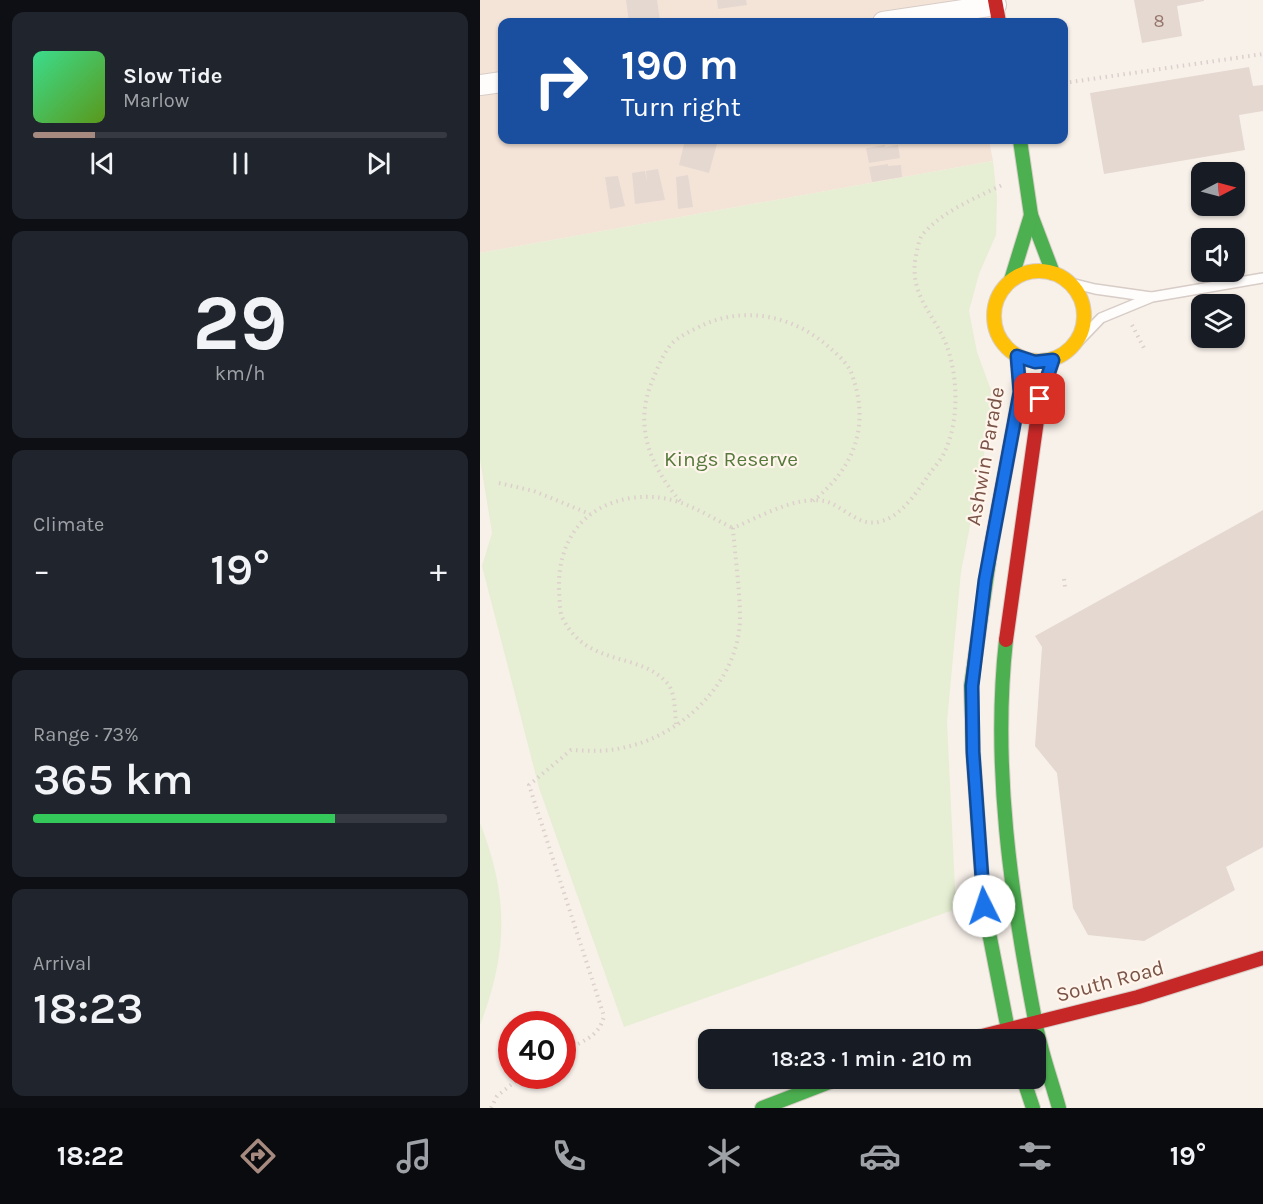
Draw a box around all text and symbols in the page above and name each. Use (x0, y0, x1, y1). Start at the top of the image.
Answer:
house number: 8 (1153, 10, 1165, 32)
text: 190 m (621, 40, 739, 90)
icon: right (522, 42, 600, 120)
text: Slow Tide (123, 63, 223, 89)
text: Marlow (123, 89, 189, 112)
text: Turn right (621, 91, 741, 123)
icon: previous (86, 147, 119, 180)
icon: pause (224, 147, 257, 180)
icon: next (362, 147, 395, 180)
north arrow (1191, 162, 1245, 216)
map controls (1191, 162, 1245, 348)
button: sound (1191, 228, 1245, 282)
text: 29 (193, 277, 287, 369)
button: layers (1191, 294, 1245, 348)
text: km/h (215, 362, 265, 385)
pin (1014, 373, 1065, 424)
icon: arrive (1023, 382, 1056, 415)
street label: Ashwin Parade (961, 385, 1009, 527)
park label: Kings Reserve (664, 447, 798, 471)
text: Climate (33, 513, 104, 536)
text: 19° (210, 543, 270, 595)
text: − (33, 551, 50, 589)
text: + (430, 551, 447, 589)
text: Range · 73% (33, 723, 139, 746)
text: 365 km (33, 753, 193, 805)
position arrow (952, 874, 1016, 938)
text: Arrival (33, 952, 92, 975)
street label: South Road (1053, 955, 1167, 1007)
text: 18:23 (33, 982, 144, 1034)
speed limit sign: 40 (498, 1011, 576, 1089)
text: 18:23 · 1 min · 210 m (772, 1046, 972, 1072)
icon: directions (237, 1135, 279, 1177)
icon: music (393, 1135, 435, 1177)
icon: phone (548, 1135, 590, 1177)
icon: climate (703, 1135, 745, 1177)
icon: car (859, 1135, 901, 1177)
icon: filters (1014, 1135, 1056, 1177)
text: 18:22 (57, 1140, 124, 1172)
text: 19° (1170, 1140, 1206, 1172)

